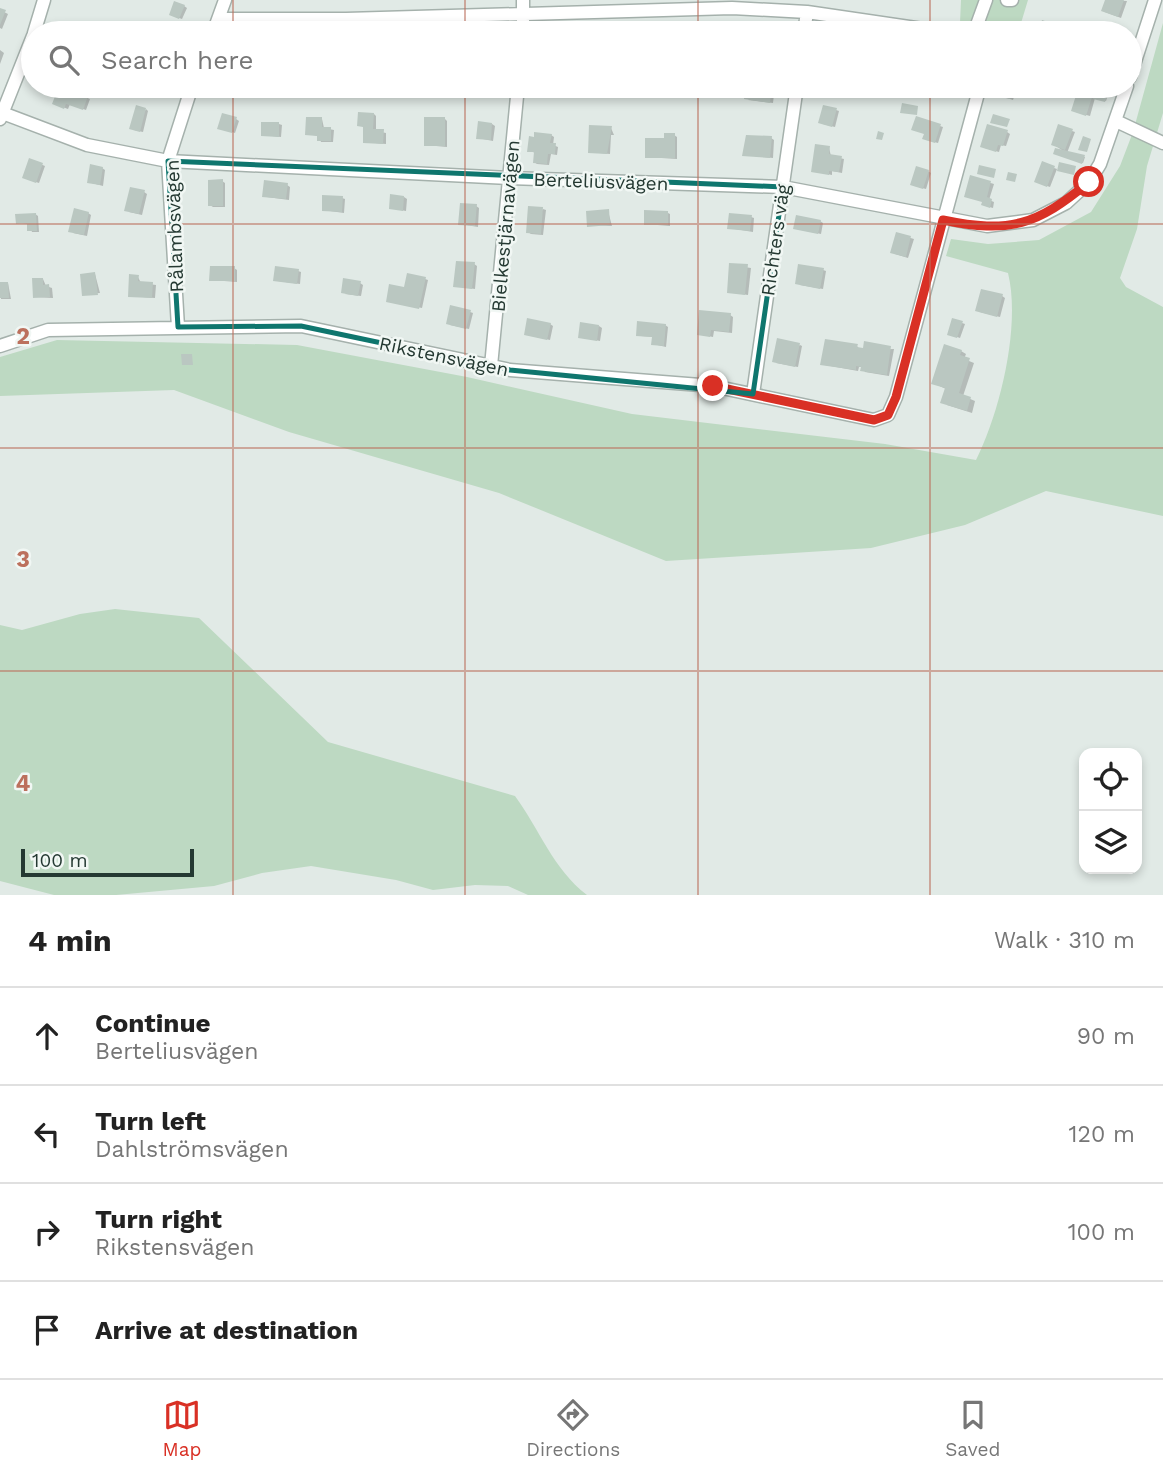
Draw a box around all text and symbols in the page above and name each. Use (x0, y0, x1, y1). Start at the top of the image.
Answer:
search box (21, 21, 1142, 98)
icon: search (45, 41, 83, 79)
text: Search here (101, 45, 253, 75)
street label: Bielkestjärnavägen (487, 139, 524, 313)
street label: Rålambsvägen (161, 159, 188, 293)
route start (1073, 166, 1104, 197)
street label: Berteliusvägen (533, 168, 669, 195)
street label: Richters väg (756, 182, 795, 297)
text: 2 (16, 323, 30, 350)
street label: Rikstensvägen (377, 332, 511, 381)
route end (697, 370, 728, 401)
text: 3 (16, 546, 30, 573)
map controls (1079, 748, 1142, 874)
button: locate (1079, 748, 1142, 811)
text: 4 (16, 770, 31, 797)
button: layers (1079, 811, 1142, 874)
scale bar (21, 846, 194, 878)
text: 100 m (32, 849, 88, 872)
text: 4 min (28, 923, 112, 958)
text: Walk · 310 m (994, 927, 1135, 954)
text: Continue (95, 1008, 211, 1038)
icon: ahead (28, 1017, 66, 1055)
text: 90 m (1077, 1023, 1135, 1050)
text: Berteliusvägen (95, 1038, 258, 1065)
text: Turn left (95, 1106, 206, 1136)
icon: left (28, 1115, 66, 1153)
text: 120 m (1069, 1121, 1135, 1148)
text: Dahlströmsvägen (95, 1136, 289, 1163)
text: Turn right (95, 1204, 222, 1234)
icon: right (28, 1213, 66, 1251)
text: 100 m (1068, 1219, 1135, 1246)
text: Rikstensvägen (95, 1234, 255, 1261)
icon: arrive (28, 1311, 66, 1349)
text: Arrive at destination (95, 1315, 358, 1345)
tab: Map (163, 1396, 201, 1461)
tab: Directions (526, 1396, 620, 1461)
tab: Saved (945, 1396, 1000, 1461)

